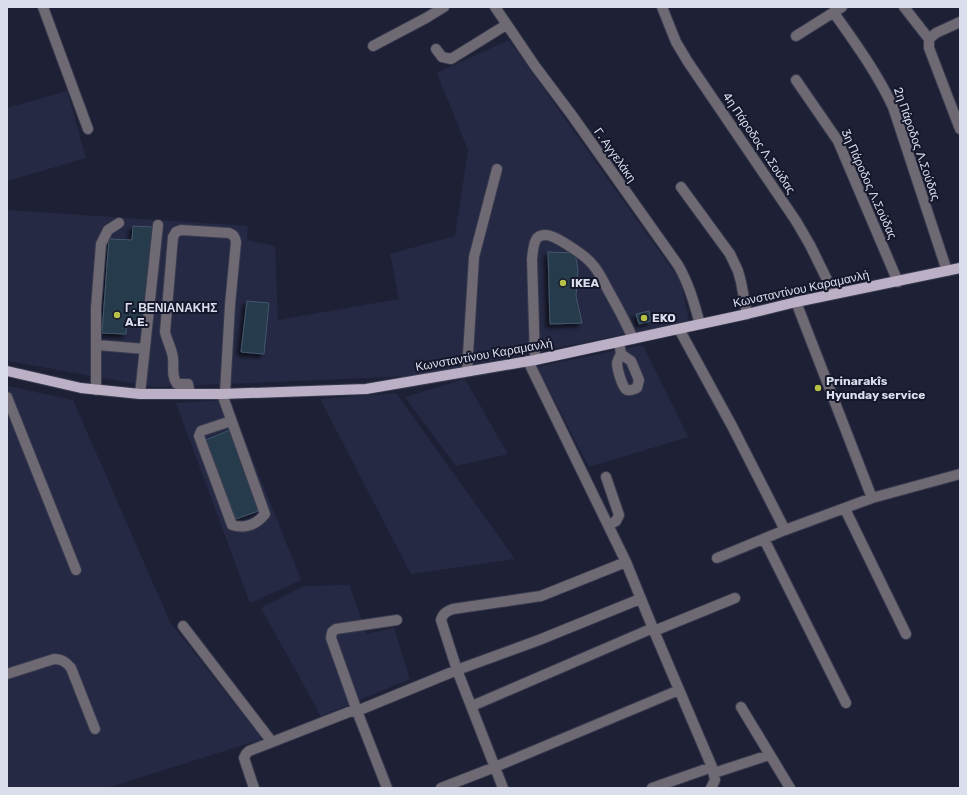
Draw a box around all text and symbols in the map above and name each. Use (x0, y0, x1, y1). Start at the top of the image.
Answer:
street label: 2η Πάροδος Λ.Σούδας (891, 85, 943, 203)
street label: 4η Πάροδος Λ.Σούδας (720, 90, 798, 197)
street label: Γ. Αγγελάκη (591, 125, 639, 185)
street label: 3η Πάροδος Λ.Σούδας (838, 127, 900, 241)
street label: Κωνσταντίνου Καραμανλή (732, 268, 870, 310)
place label: IKEA (571, 276, 600, 290)
marker: IKEA (558, 278, 568, 288)
place label: Γ. ΒΕΝΙΑΝΑΚΗΣ A.E. (125, 301, 217, 329)
marker: Γ. ΒΕΝΙΑΝΑΚΗΣ A.E. (112, 310, 122, 320)
place label: EKO (652, 311, 676, 325)
marker: EKO (639, 313, 649, 323)
street label: Κωνσταντίνου Καραμανλή (414, 336, 554, 374)
place label: Prinarakîs Hyunday service (826, 374, 925, 402)
marker: Prinarakîs Hyunday service (813, 383, 823, 393)

